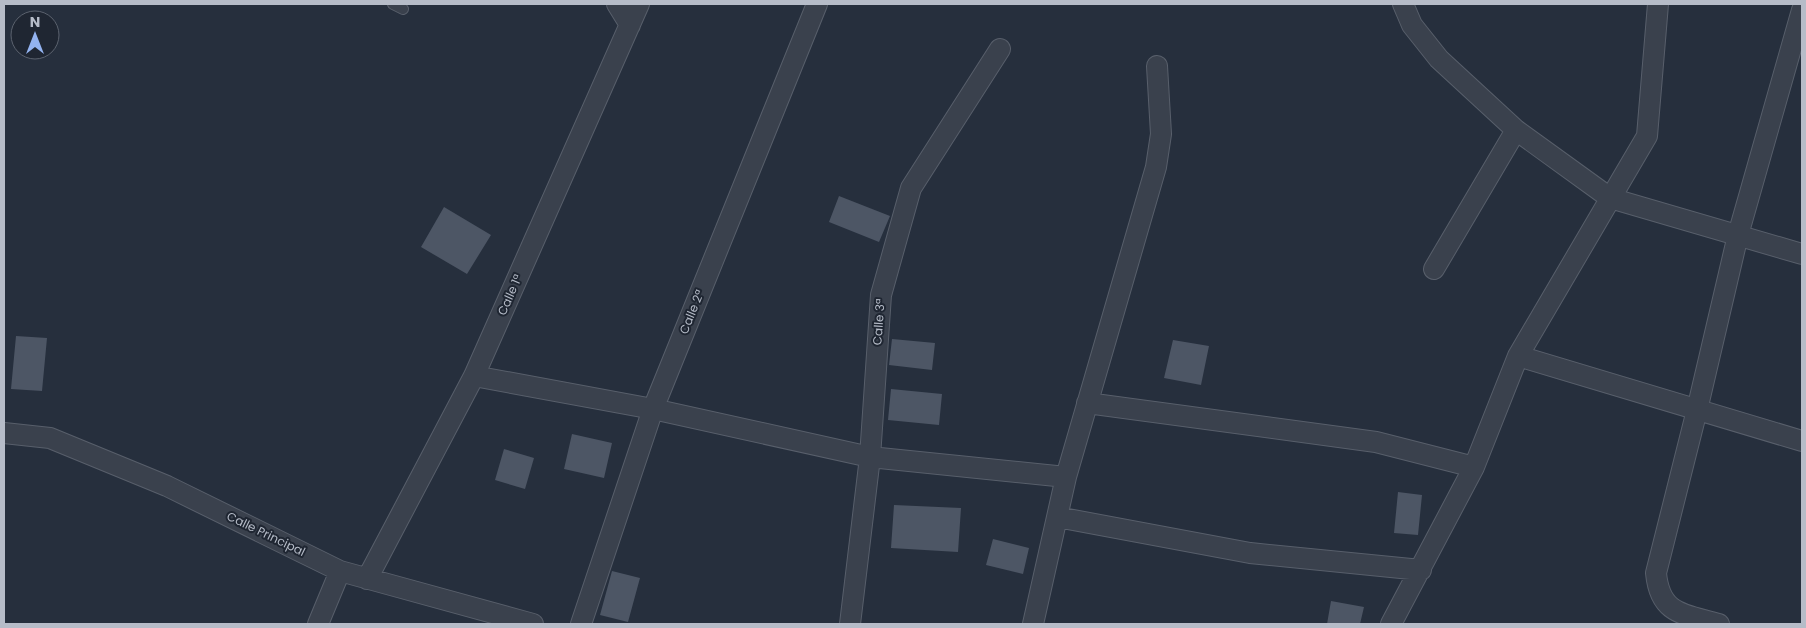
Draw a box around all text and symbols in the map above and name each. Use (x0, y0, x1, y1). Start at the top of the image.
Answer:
north arrow (10, 10, 60, 60)
text: N (30, 12, 40, 32)
street label: Calle 1ª (493, 272, 526, 318)
street label: Calle 2ª (675, 287, 708, 336)
street label: Calle 3ª (868, 298, 889, 346)
street label: Calle Principal (224, 507, 308, 560)

